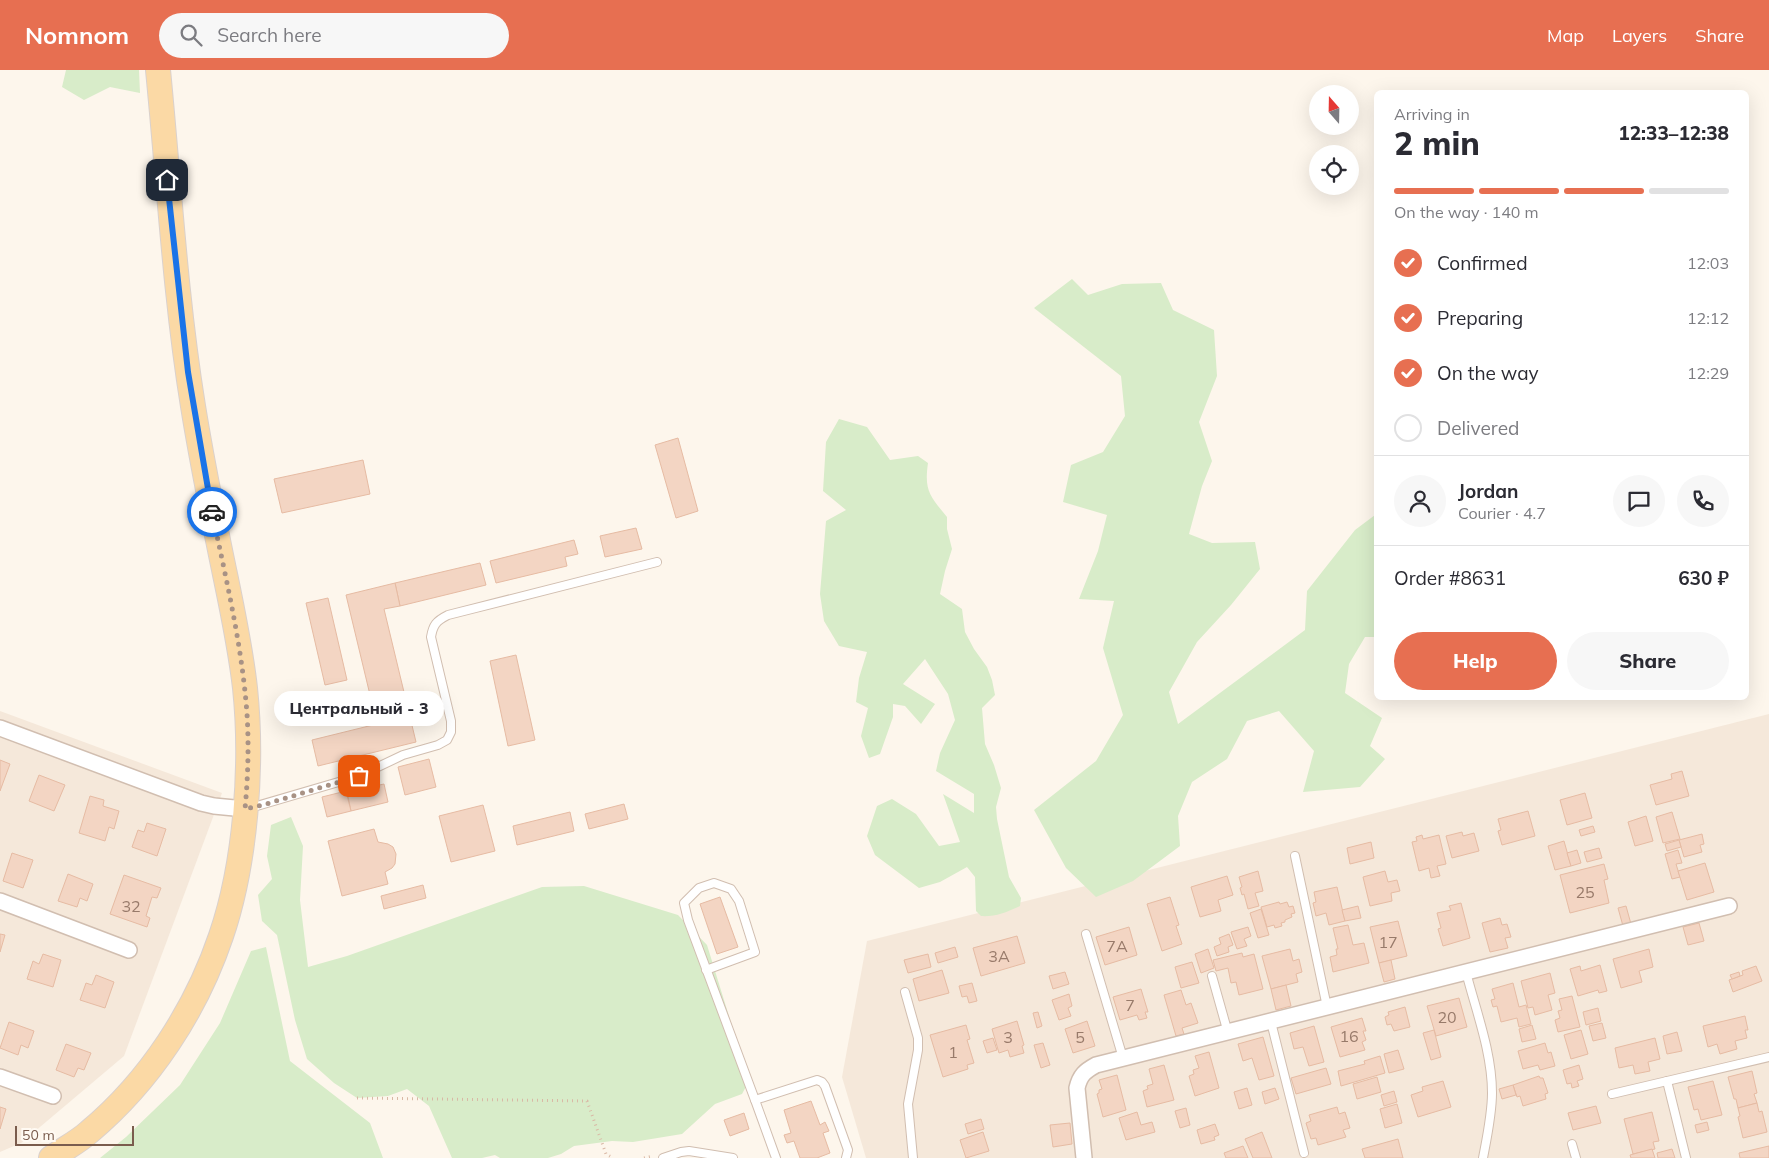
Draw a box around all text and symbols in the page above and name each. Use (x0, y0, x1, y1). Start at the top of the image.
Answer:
search box (159, 13, 509, 58)
text: Nomnom (25, 20, 129, 50)
icon: search (177, 21, 205, 49)
text: Search here (217, 23, 322, 47)
text: Map (1547, 24, 1584, 47)
text: Layers (1612, 24, 1667, 47)
text: Share (1695, 24, 1744, 47)
north arrow (1309, 85, 1359, 135)
map controls (1309, 85, 1359, 195)
text: Arriving in (1394, 104, 1470, 124)
text: 12:33–12:38 (1618, 121, 1729, 145)
text: 2 min (1394, 123, 1480, 163)
button: locate (1309, 145, 1359, 195)
pin (146, 159, 188, 201)
icon: home (153, 166, 181, 194)
text: On the way · 140 m (1394, 202, 1539, 222)
icon: check (1394, 249, 1422, 277)
text: Confirmed (1437, 251, 1528, 275)
text: 12:03 (1687, 253, 1729, 273)
icon: check (1394, 304, 1422, 332)
text: Preparing (1437, 306, 1523, 330)
text: 12:12 (1687, 308, 1729, 328)
icon: check (1394, 359, 1422, 387)
text: On the way (1437, 361, 1539, 385)
text: 12:29 (1687, 363, 1729, 383)
text: Delivered (1437, 416, 1519, 440)
button: person (1394, 475, 1446, 527)
button: chat (1613, 475, 1665, 527)
button: phone (1677, 475, 1729, 527)
text: Jordan (1458, 479, 1518, 503)
courier (187, 487, 237, 537)
icon: car (198, 498, 226, 526)
text: Courier · 4.7 (1458, 503, 1546, 523)
text: Order #8631 (1394, 566, 1506, 590)
text: 630 ₽ (1678, 566, 1729, 590)
button: Help (1394, 632, 1557, 690)
button: Share (1567, 632, 1729, 690)
callout: Центральный - 3 (274, 691, 444, 726)
text: Центральный - 3 (289, 698, 429, 718)
pin (338, 755, 380, 797)
icon: bag (345, 762, 373, 790)
house number: 25 (1575, 882, 1595, 902)
house number: 32 (121, 896, 141, 916)
house number: 17 (1378, 932, 1398, 952)
house number: 7А (1106, 936, 1128, 956)
house number: 3А (988, 946, 1010, 966)
house number: 7 (1125, 995, 1135, 1015)
house number: 20 (1437, 1007, 1457, 1027)
house number: 16 (1339, 1026, 1359, 1046)
house number: 3 (1003, 1027, 1013, 1047)
house number: 5 (1075, 1027, 1085, 1047)
house number: 1 (948, 1042, 958, 1062)
scale bar (15, 1123, 134, 1146)
text: 50 m (22, 1126, 55, 1144)

